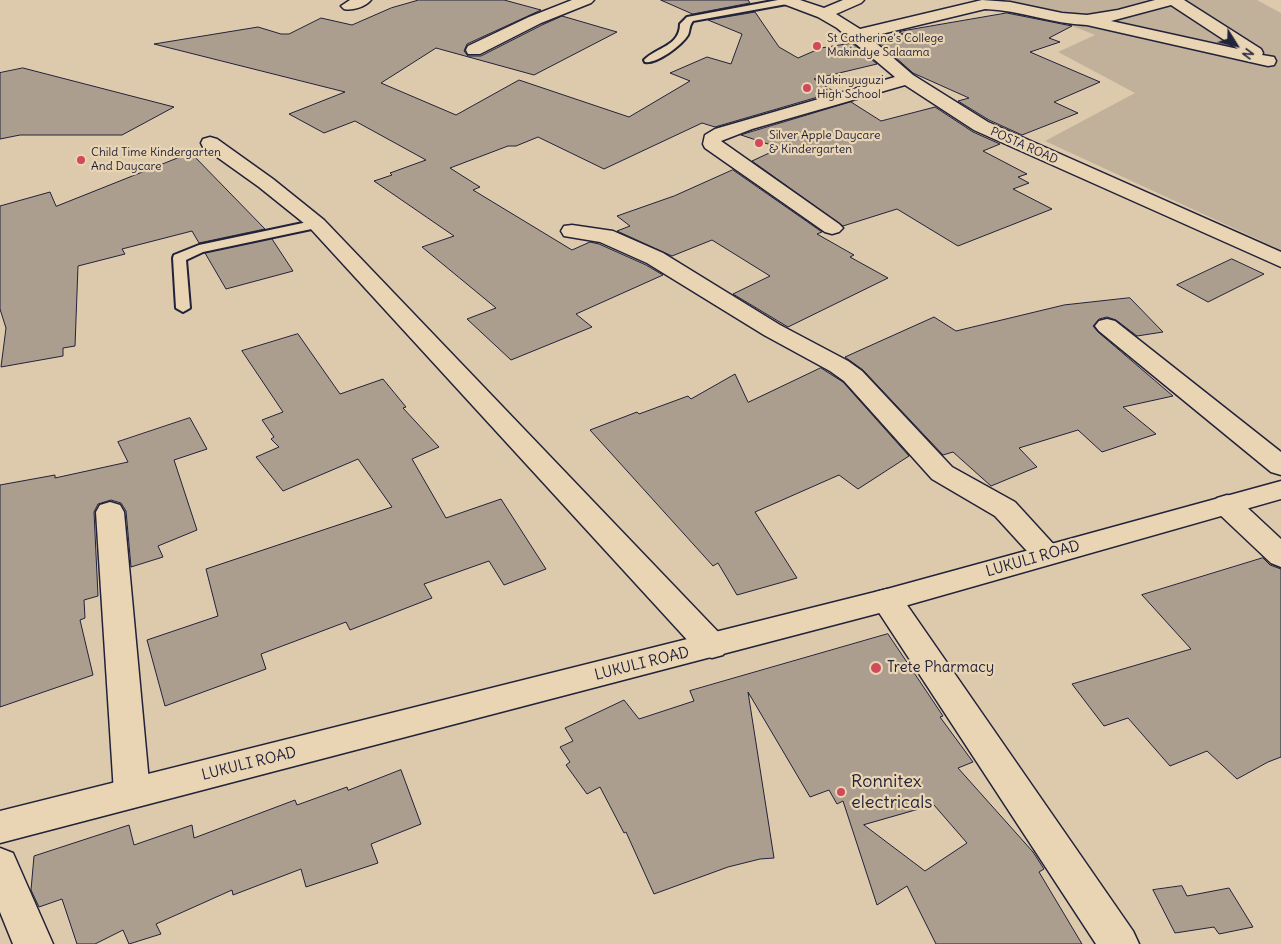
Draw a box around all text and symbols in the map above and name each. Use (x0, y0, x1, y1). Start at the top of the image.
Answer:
north arrow (1211, 20, 1261, 70)
place label: St Catherine's College Makindye Salaama (827, 32, 944, 60)
marker: St Catherine's College Makindye Salaama (811, 40, 823, 52)
text: N (1238, 45, 1258, 63)
place label: Nakinyuguzi High School (817, 74, 884, 102)
marker: Nakinyuguzi High School (801, 82, 813, 94)
street label: POSTA ROAD (988, 125, 1060, 167)
place label: Silver Apple Daycare & Kindergarten (769, 129, 880, 157)
marker: Silver Apple Daycare & Kindergarten (753, 137, 765, 149)
place label: Child Time Kindergarten And Daycare (91, 146, 221, 174)
marker: Child Time Kindergarten And Daycare (75, 154, 87, 166)
street label: LUKULI ROAD (984, 537, 1082, 581)
street label: LUKULI ROAD (593, 644, 691, 684)
place label: Trete Pharmacy (887, 659, 994, 677)
marker: Trete Pharmacy (869, 661, 883, 675)
street label: LUKULI ROAD (200, 744, 298, 784)
place label: Ronnitex electricals (851, 771, 933, 814)
marker: Ronnitex electricals (835, 786, 847, 798)

